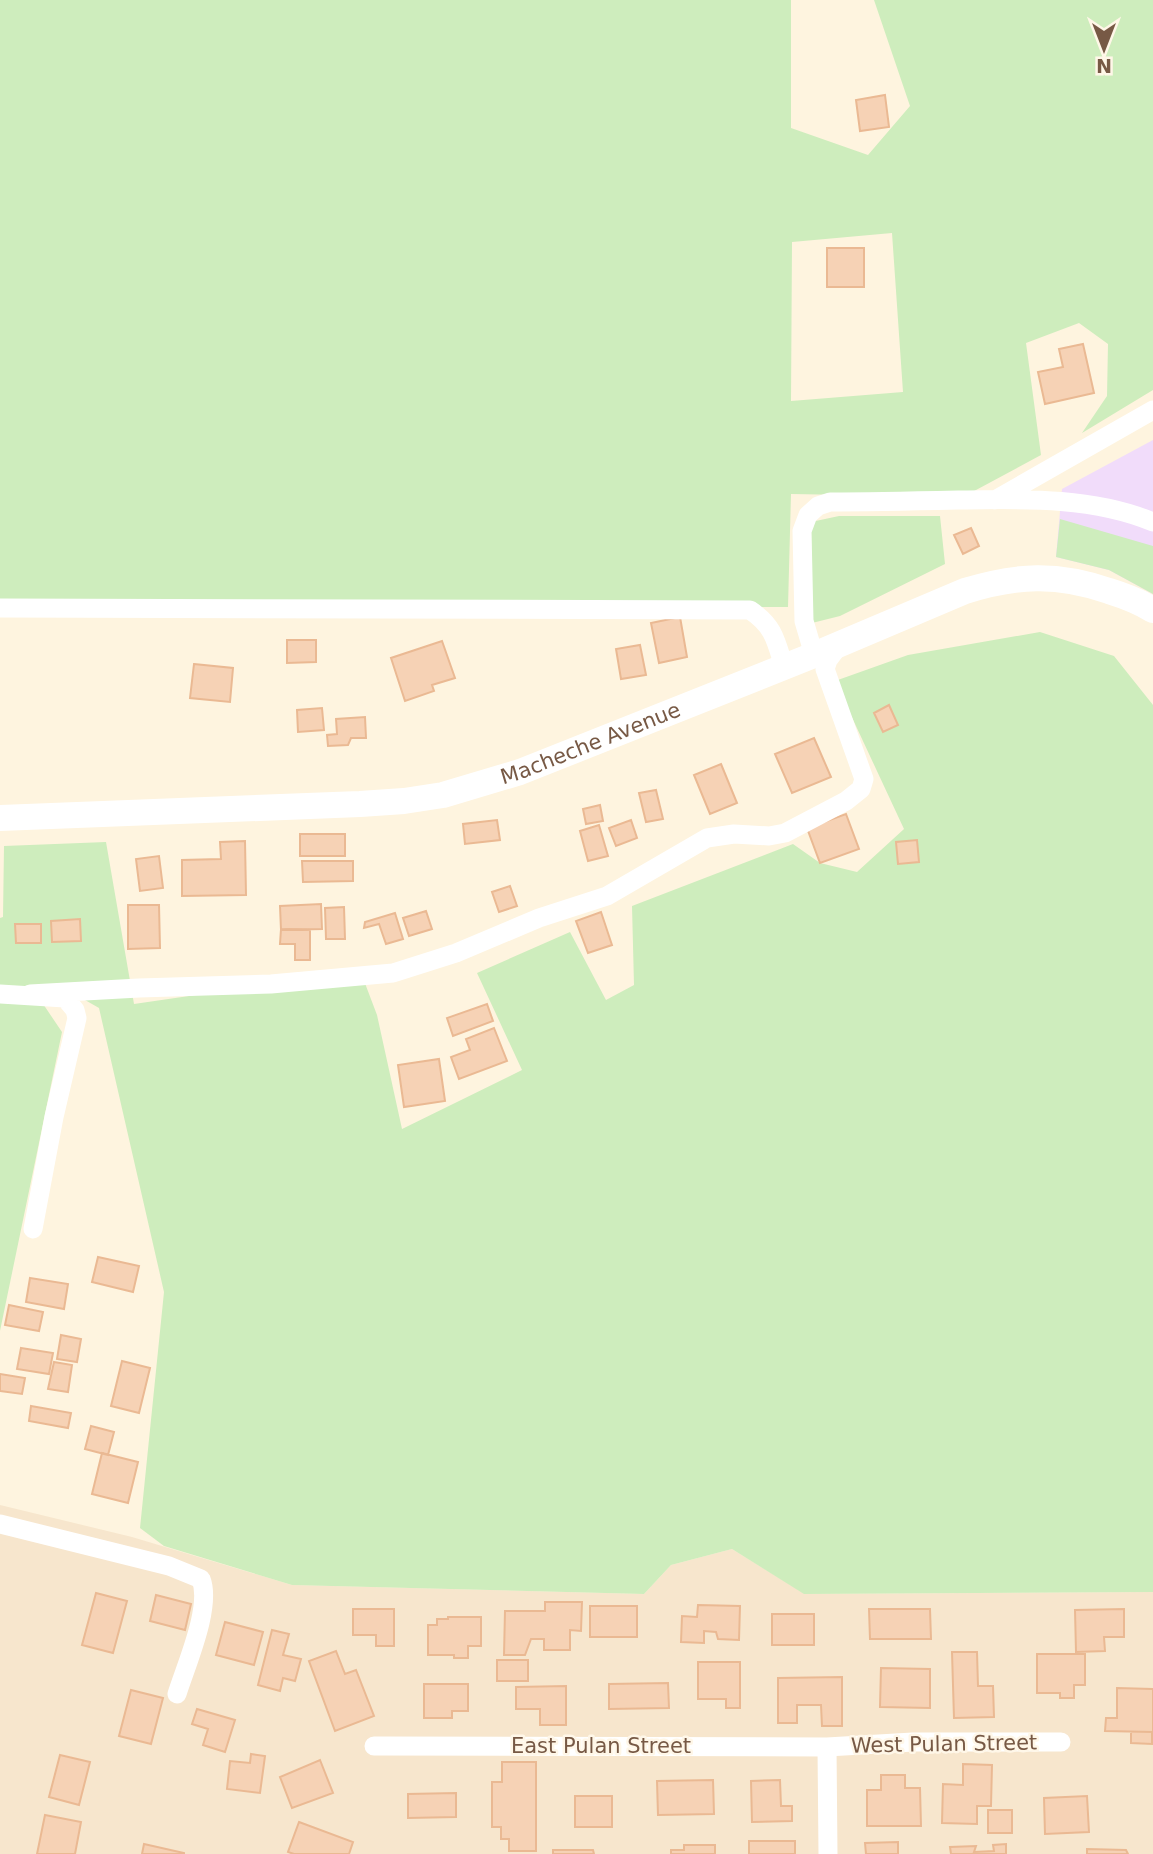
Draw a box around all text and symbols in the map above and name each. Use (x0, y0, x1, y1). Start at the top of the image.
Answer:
north arrow (1069, 14, 1139, 84)
text: N (1096, 55, 1112, 77)
street label: Macheche Avenue (498, 697, 684, 789)
street label: West Pulan Street (851, 1730, 1037, 1758)
street label: East Pulan Street (511, 1734, 691, 1758)

